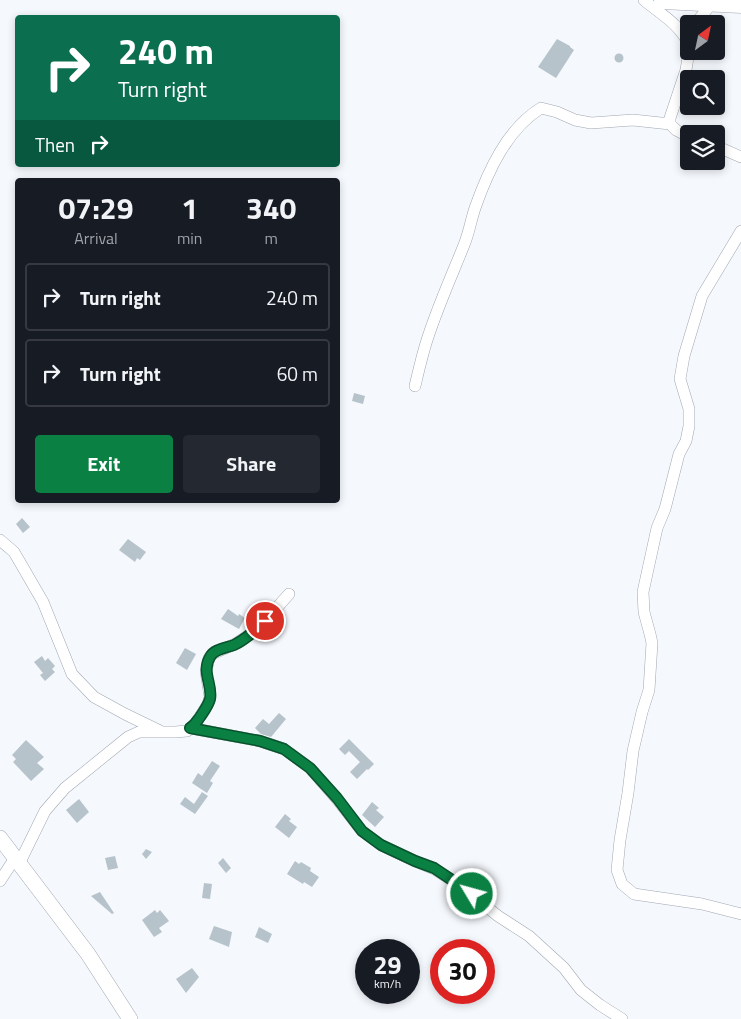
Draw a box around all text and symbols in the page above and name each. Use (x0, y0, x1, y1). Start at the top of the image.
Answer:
north arrow (680, 15, 725, 60)
map controls (680, 15, 725, 170)
text: 240 m (118, 24, 214, 78)
icon: right (35, 35, 100, 100)
button: search (680, 70, 725, 115)
text: Turn right (118, 72, 207, 106)
button: layers (680, 125, 725, 170)
text: Then (35, 130, 75, 159)
icon: right (85, 130, 113, 158)
text: 07:29 (59, 185, 133, 231)
text: 1 (181, 185, 198, 231)
text: 340 (246, 185, 296, 231)
text: Arrival (74, 226, 118, 250)
text: min (177, 226, 202, 250)
text: m (265, 226, 278, 250)
icon: right (37, 283, 65, 311)
text: Turn right (80, 283, 161, 312)
text: 240 m (266, 283, 318, 312)
icon: right (37, 359, 65, 387)
text: Turn right (80, 359, 161, 388)
text: 60 m (277, 359, 318, 388)
button: Exit (35, 435, 173, 493)
button: Share (183, 435, 320, 493)
pin (244, 600, 286, 642)
icon: arrive (251, 607, 279, 635)
position arrow (445, 867, 497, 919)
speed limit sign: 30 (430, 939, 495, 1004)
text: 29 (373, 946, 402, 984)
text: km/h (374, 974, 401, 993)

